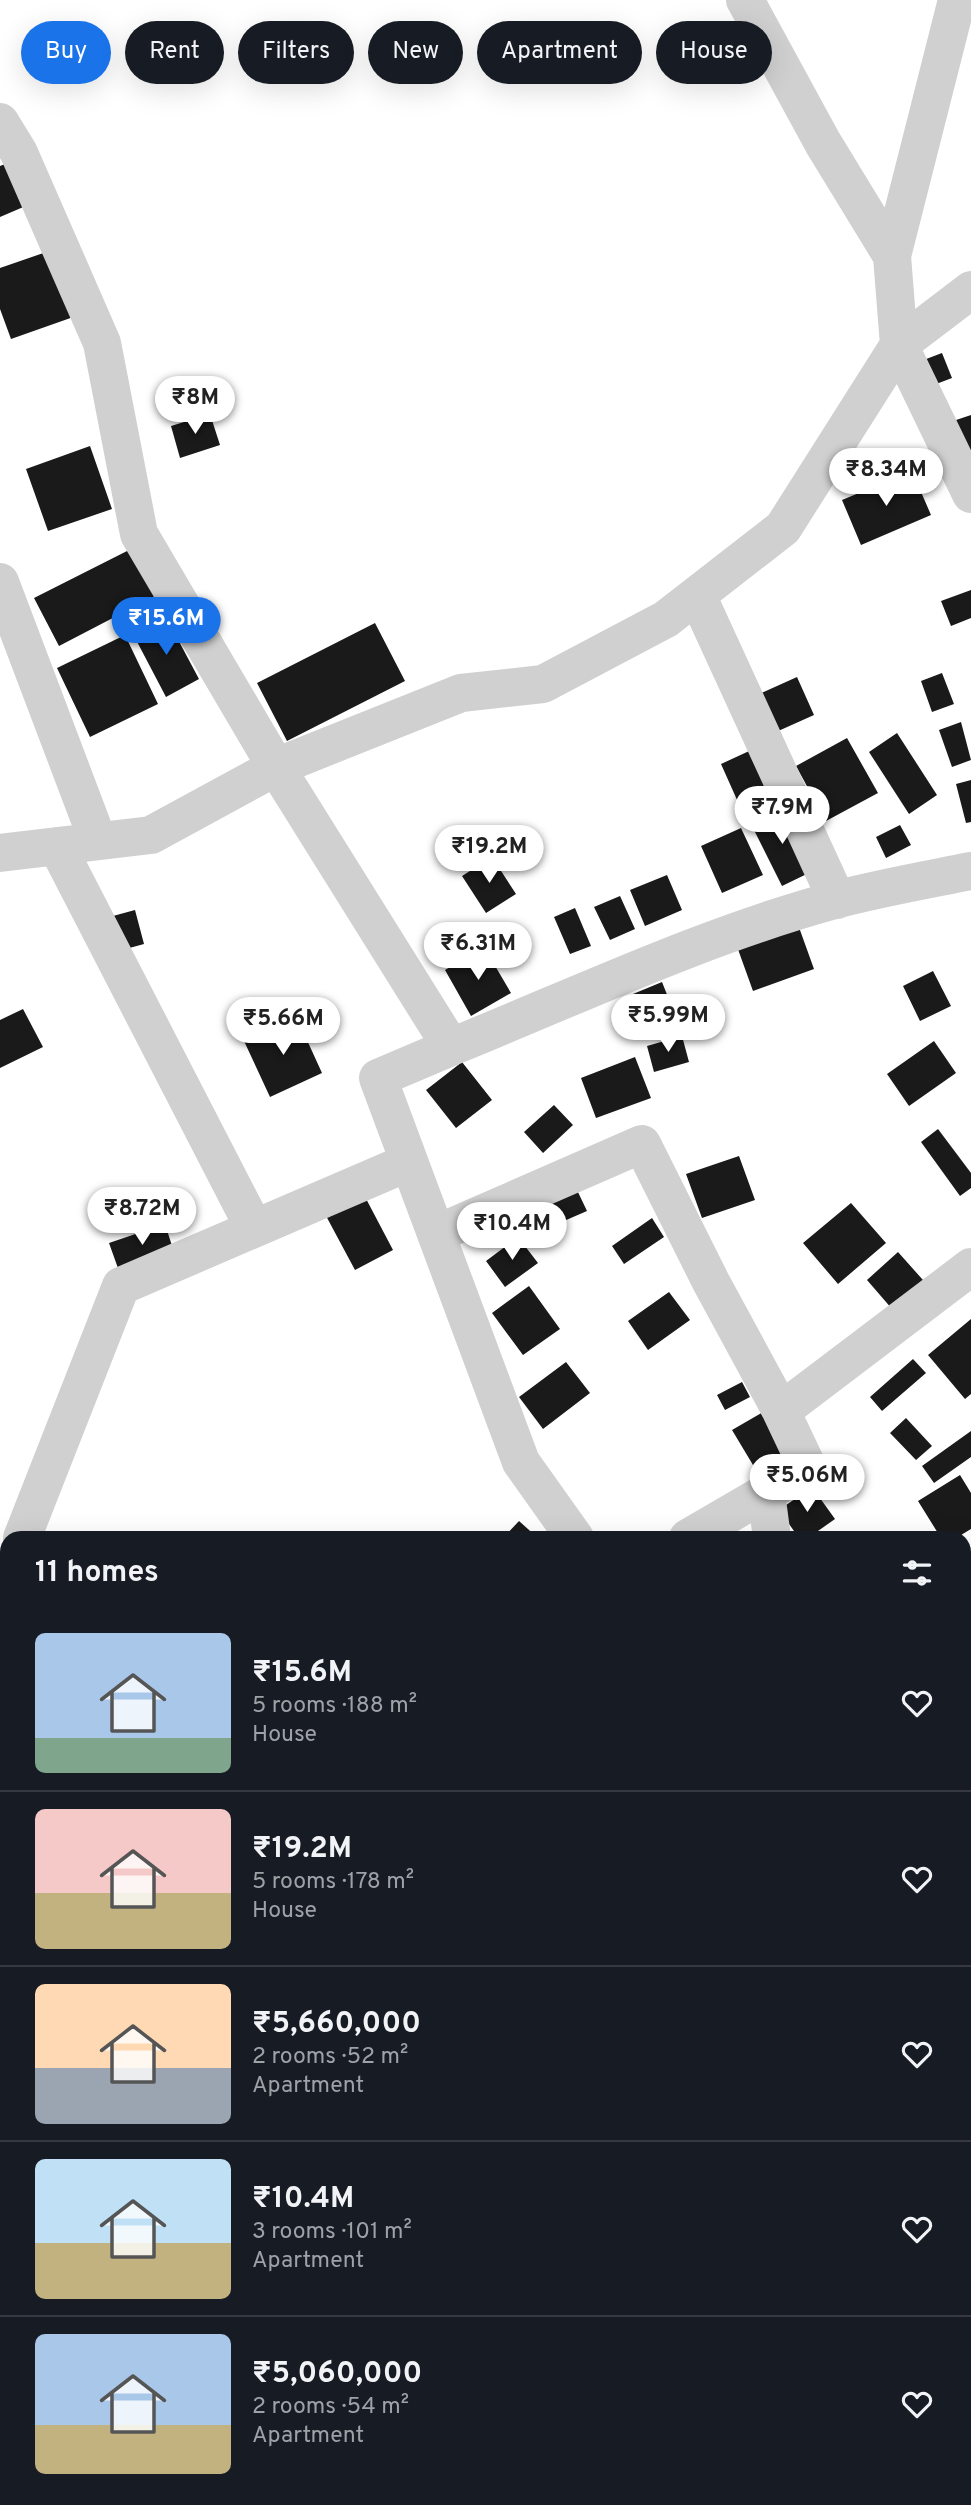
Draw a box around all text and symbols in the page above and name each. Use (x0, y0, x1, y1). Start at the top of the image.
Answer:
chip: Buy (21, 21, 111, 84)
chip: Rent (125, 21, 224, 84)
chip: Filters (238, 21, 354, 84)
chip: New (368, 21, 463, 84)
chip: Apartment (477, 21, 642, 84)
chip: House (656, 21, 772, 84)
pin: ₹8M (161, 376, 229, 436)
text: ₹8M (171, 384, 219, 413)
pin: ₹8.34M (829, 448, 943, 508)
text: ₹8.34M (845, 456, 927, 485)
pin: ₹15.6M (109, 598, 223, 657)
text: ₹15.6M (128, 605, 204, 634)
pin: ₹7.9M (733, 786, 831, 846)
text: ₹7.9M (751, 794, 813, 823)
pin: ₹19.2M (432, 826, 546, 885)
text: ₹19.2M (451, 833, 527, 862)
pin: ₹6.31M (421, 922, 535, 982)
text: ₹6.31M (440, 930, 516, 959)
pin: ₹5.99M (611, 995, 725, 1054)
pin: ₹5.66M (226, 998, 340, 1057)
text: ₹5.99M (627, 1002, 709, 1031)
text: ₹5.66M (242, 1005, 324, 1034)
pin: ₹8.72M (85, 1188, 199, 1247)
text: ₹8.72M (103, 1195, 181, 1224)
pin: ₹10.4M (455, 1202, 569, 1262)
text: ₹10.4M (473, 1210, 551, 1239)
pin: ₹5.06M (750, 1454, 864, 1514)
text: ₹5.06M (766, 1462, 848, 1491)
icon: filters (898, 1554, 936, 1592)
text: 11 homes (35, 1555, 159, 1592)
text: ₹15.6M (252, 1655, 352, 1692)
icon: home (91, 1661, 175, 1745)
icon: heart (898, 1684, 936, 1722)
text: 5 rooms · 188 m² (252, 1692, 417, 1721)
text: House (252, 1721, 317, 1750)
text: ₹19.2M (252, 1831, 352, 1868)
icon: home (91, 1837, 175, 1921)
icon: heart (898, 1860, 936, 1898)
text: 5 rooms · 178 m² (252, 1868, 414, 1897)
text: House (252, 1897, 317, 1926)
text: ₹5,660,000 (252, 2006, 421, 2043)
icon: home (91, 2012, 175, 2096)
icon: heart (898, 2035, 936, 2073)
text: 2 rooms · 52 m² (252, 2043, 408, 2072)
text: Apartment (252, 2072, 364, 2101)
text: ₹10.4M (252, 2181, 354, 2218)
icon: home (91, 2187, 175, 2271)
icon: heart (898, 2210, 936, 2248)
text: 3 rooms · 101 m² (252, 2218, 412, 2247)
text: Apartment (252, 2247, 364, 2276)
text: ₹5,060,000 (252, 2356, 422, 2393)
icon: home (91, 2362, 175, 2446)
icon: heart (898, 2385, 936, 2423)
text: 2 rooms · 54 m² (252, 2393, 409, 2422)
text: Apartment (252, 2422, 364, 2451)

